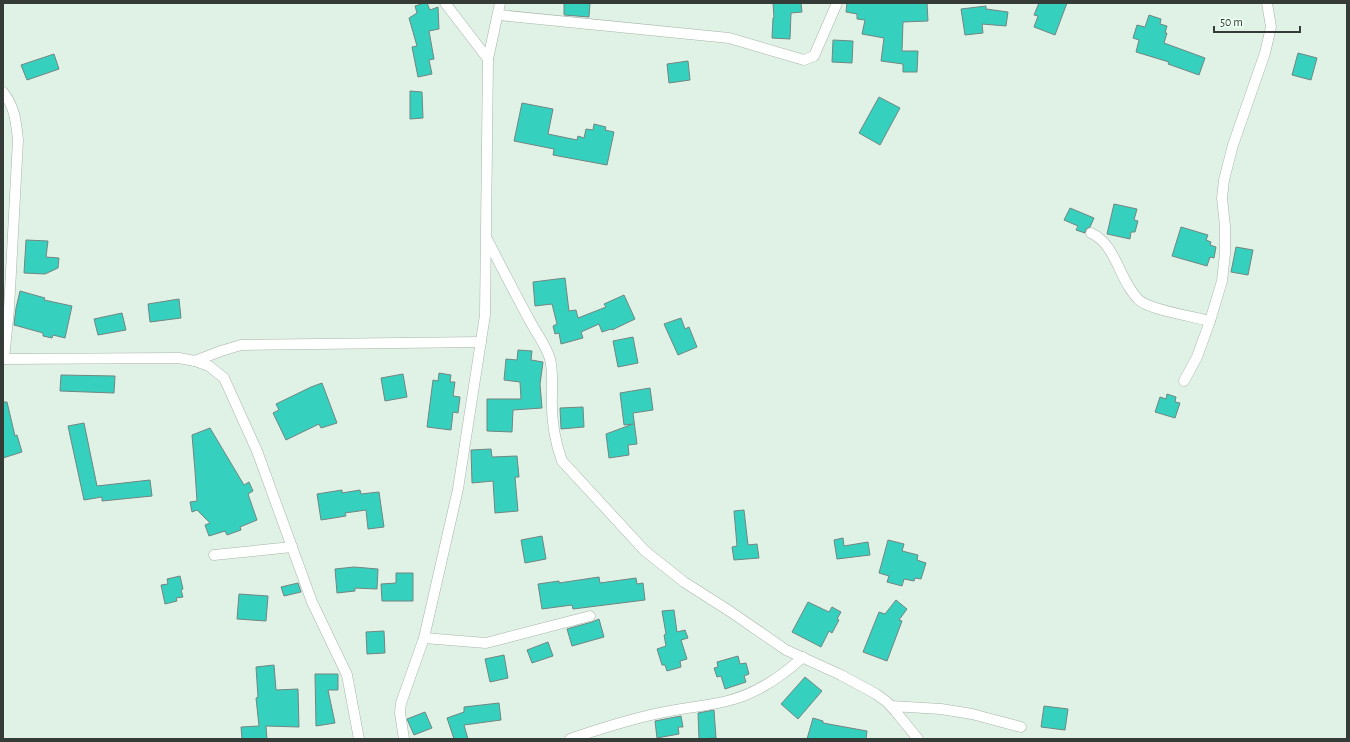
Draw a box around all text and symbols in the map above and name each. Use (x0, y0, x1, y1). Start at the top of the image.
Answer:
scale bar (1214, 8, 1300, 34)
text: 50 m (1220, 16, 1243, 28)

